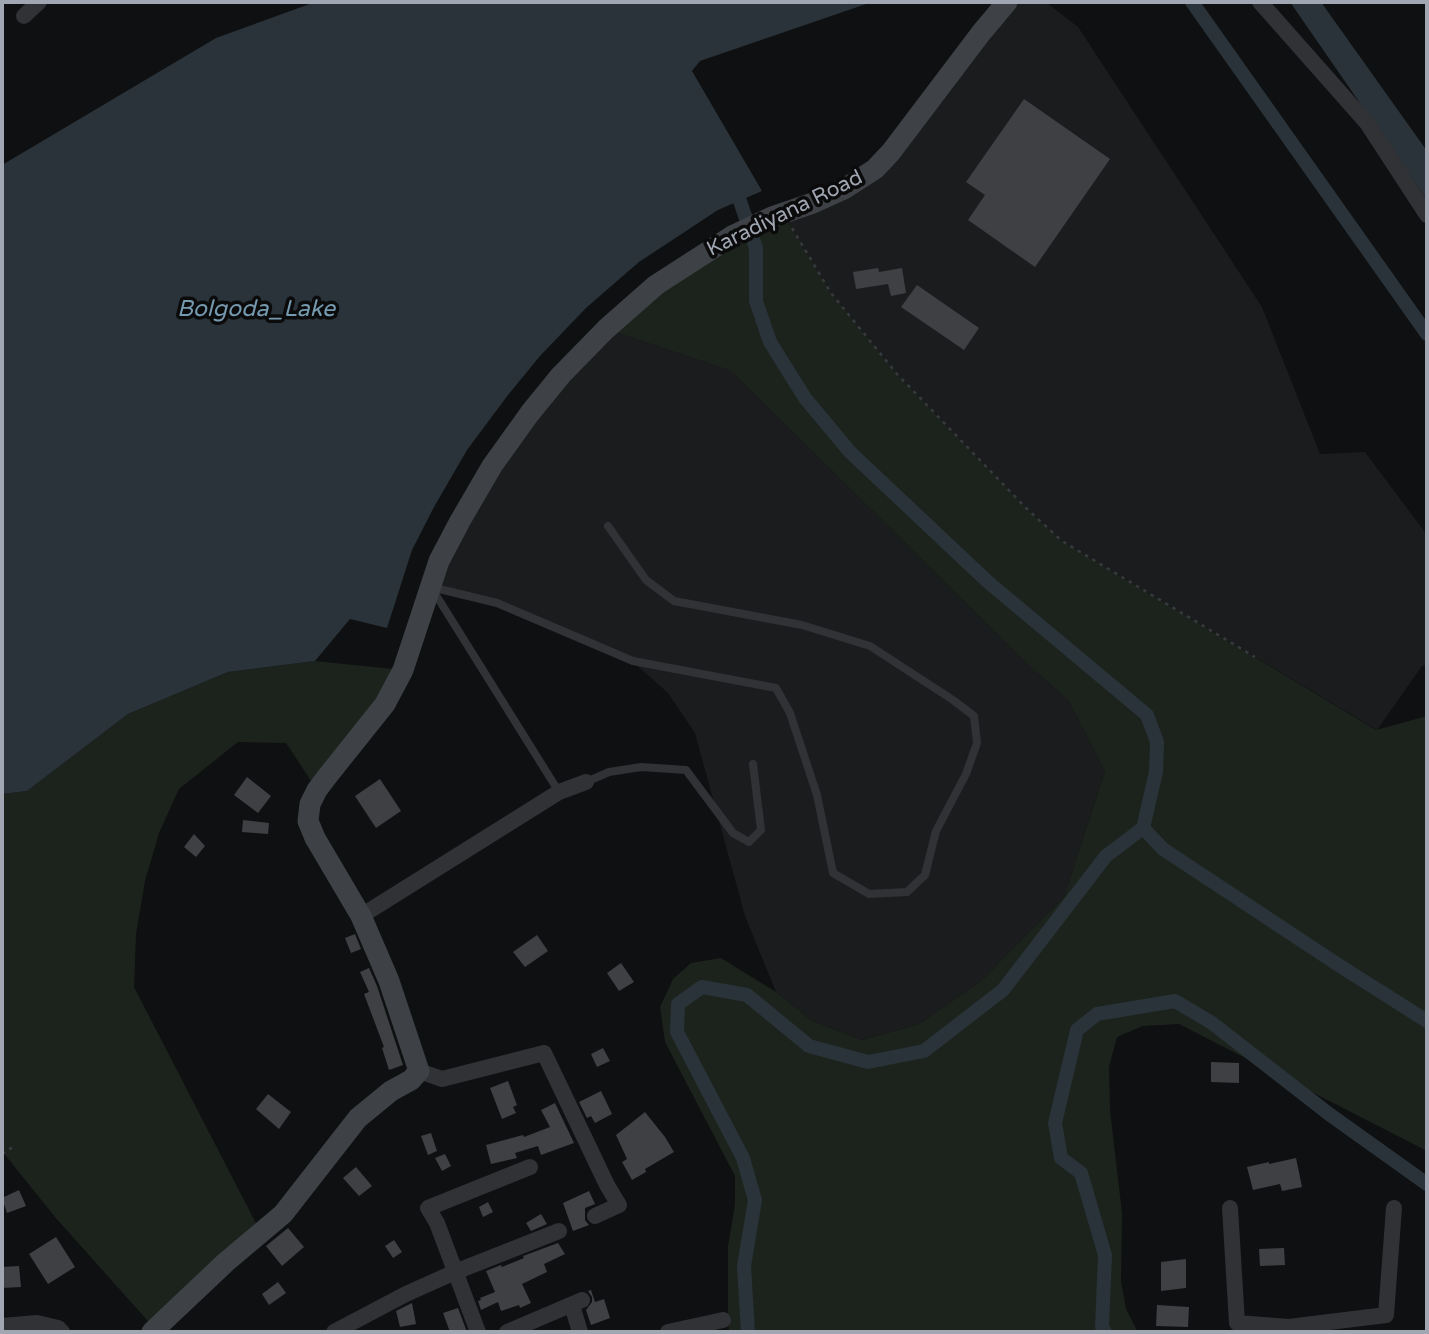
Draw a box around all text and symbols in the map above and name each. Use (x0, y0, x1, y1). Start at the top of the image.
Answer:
street label: Karadiyana Road (703, 165, 867, 263)
water label: Bolgoda_Lake (177, 296, 335, 324)

